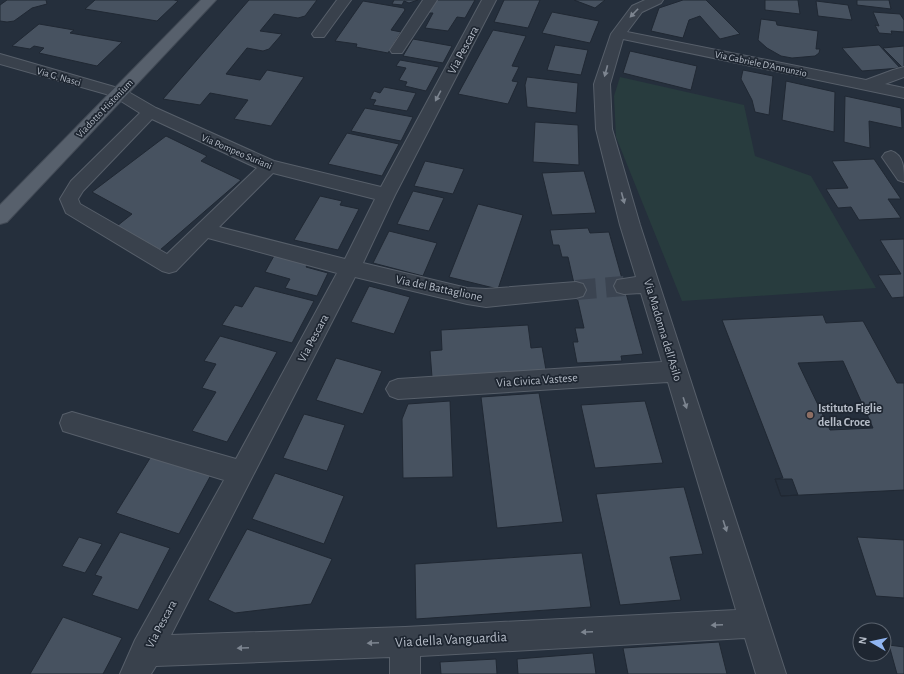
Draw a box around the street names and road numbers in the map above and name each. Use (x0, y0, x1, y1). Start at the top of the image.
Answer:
street label: Via Pescara (445, 24, 481, 76)
street label: Via Gabriele D'Annunzio (714, 49, 808, 79)
street label: Via G. Nasci (35, 66, 82, 88)
street label: Viadotto Histonium (74, 78, 135, 140)
street label: Via Pompeo Suriani (200, 133, 273, 171)
street label: Via del Battaglione (395, 273, 483, 303)
street label: Via Madonna dell'Asilo (642, 278, 684, 383)
street label: Via Pescara (295, 312, 331, 364)
street label: Via Civica Vastese (496, 371, 578, 389)
street label: Via Pescara (143, 598, 179, 650)
street label: Via della Vanguardia (395, 630, 508, 650)

